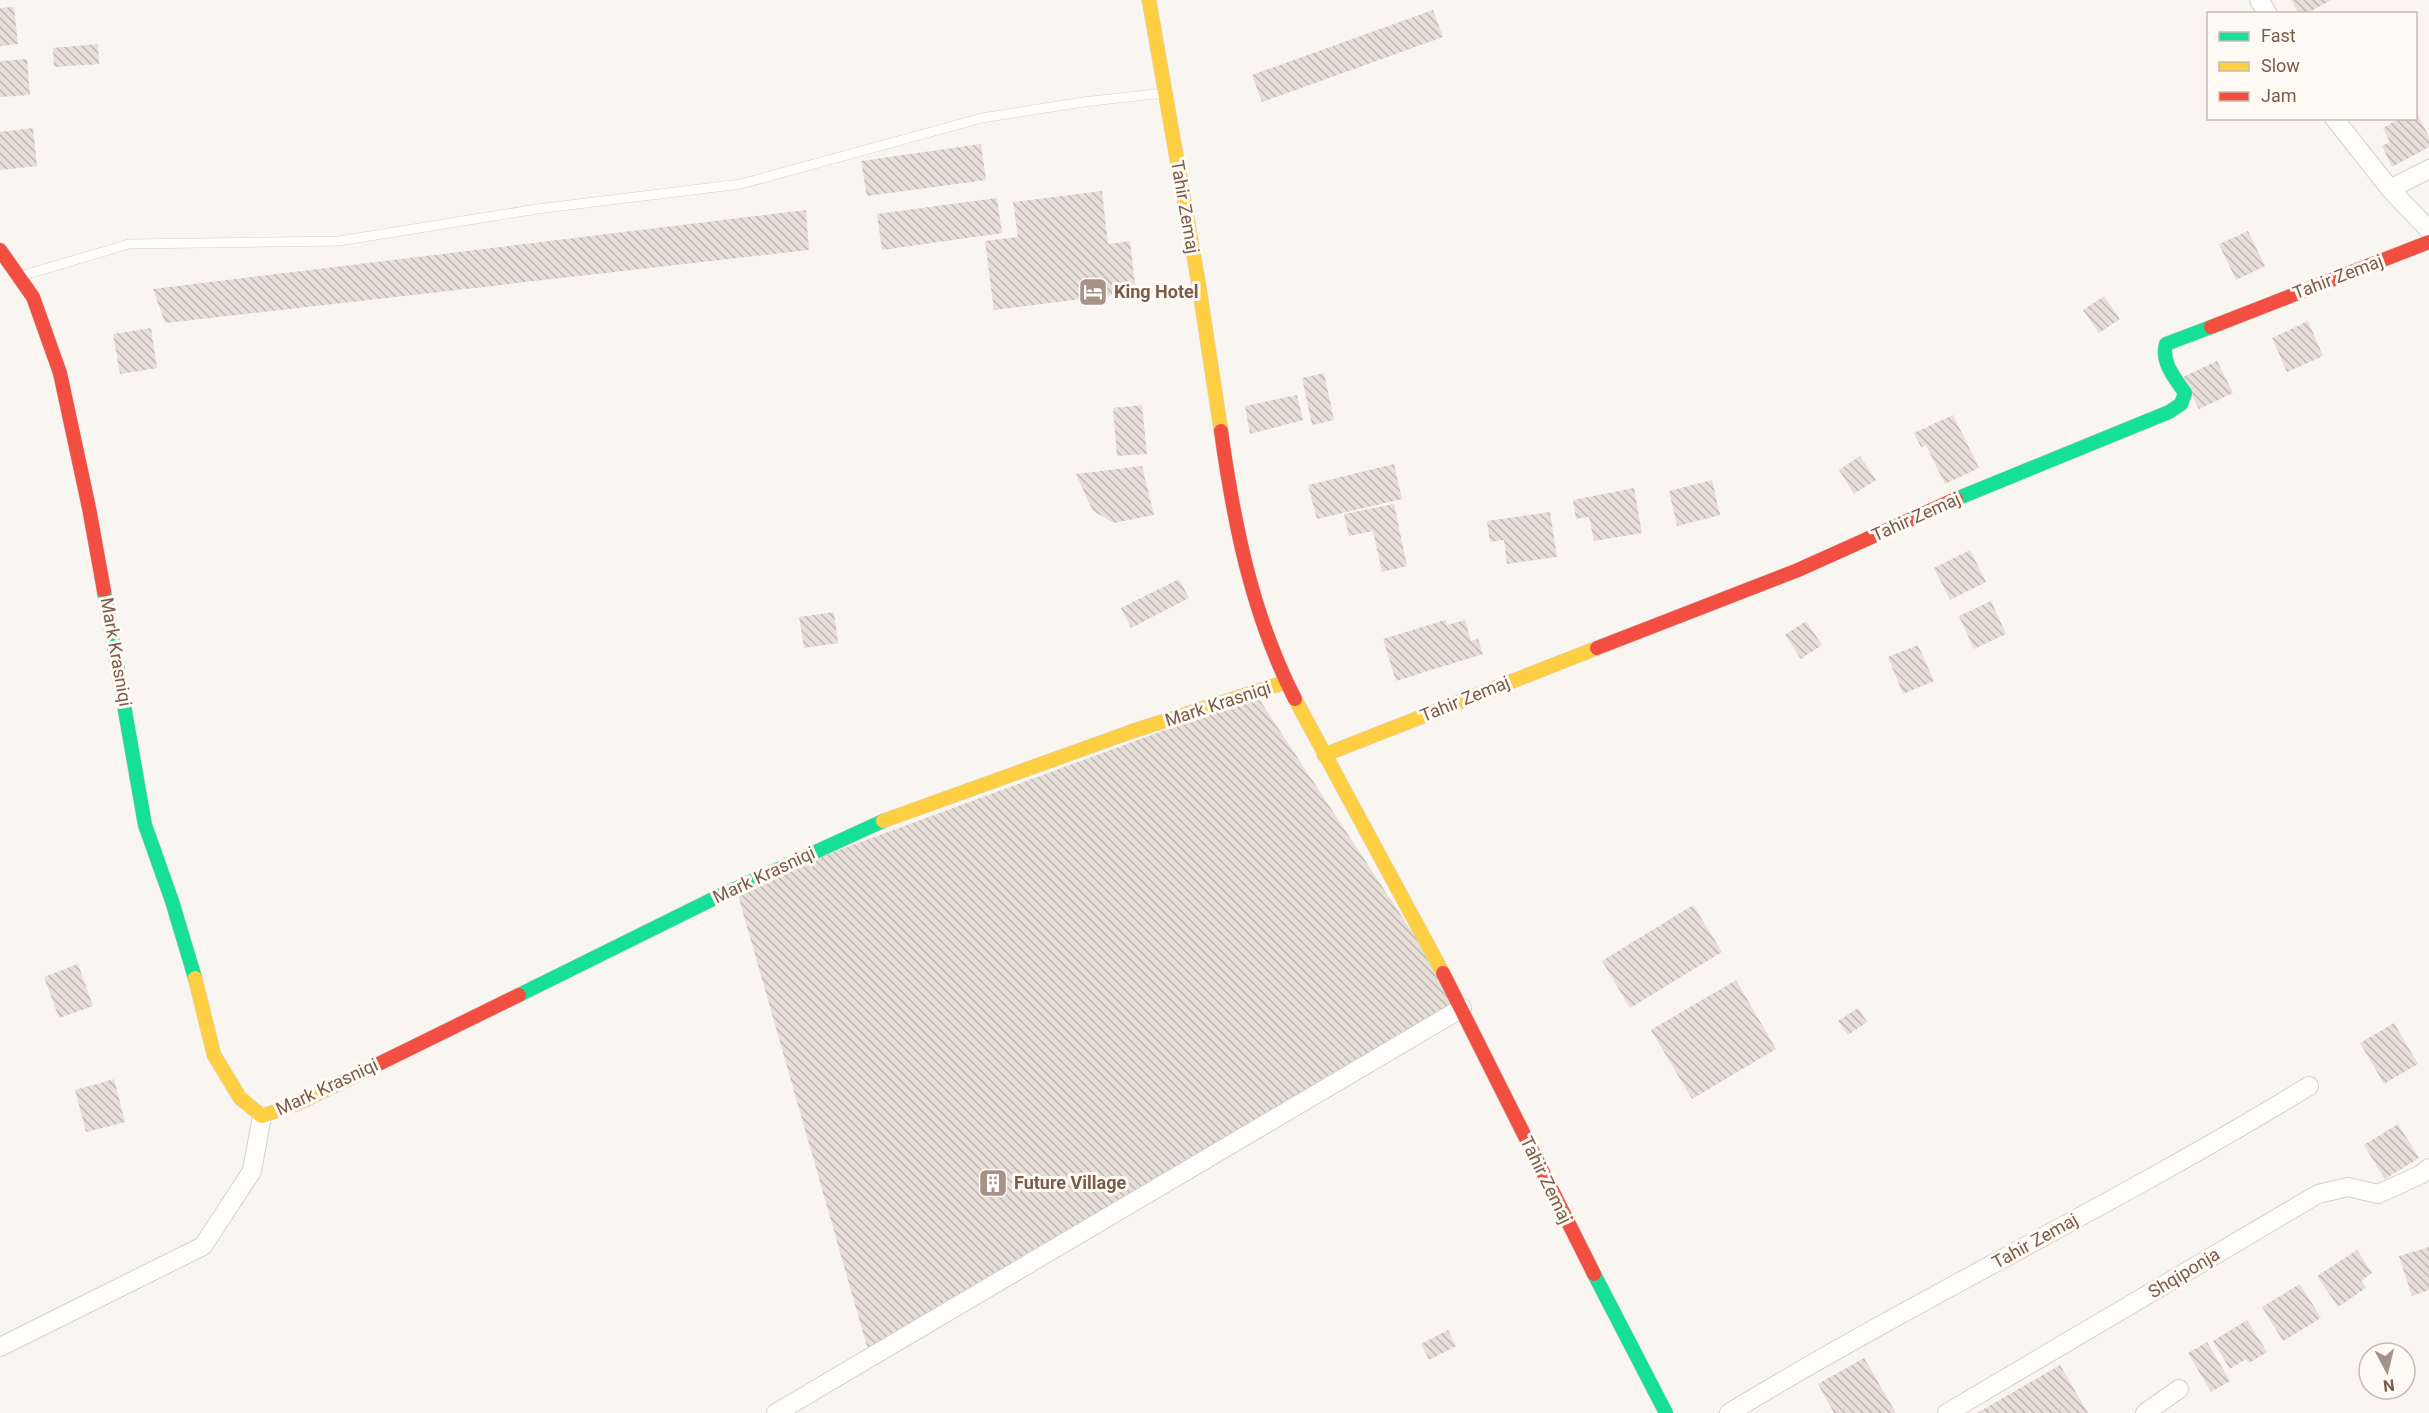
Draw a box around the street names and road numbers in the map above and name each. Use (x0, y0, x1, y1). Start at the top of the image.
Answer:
street label: Tahir Zemaj (1167, 159, 1204, 255)
street label: Tahir Zemaj (2290, 250, 2386, 303)
street label: Tahir Zemaj (1868, 488, 1963, 545)
street label: Mark Krasniqi (97, 596, 136, 708)
street label: Tahir Zemaj (1417, 671, 1513, 726)
street label: Mark Krasniqi (1162, 677, 1274, 731)
street label: Mark Krasniqi (709, 842, 818, 907)
street label: Mark Krasniqi (272, 1054, 381, 1119)
street label: Tahir Zemaj (1516, 1133, 1577, 1227)
street label: Tahir Zemaj (1988, 1208, 2081, 1273)
street label: Shqiponja (2144, 1243, 2223, 1302)

